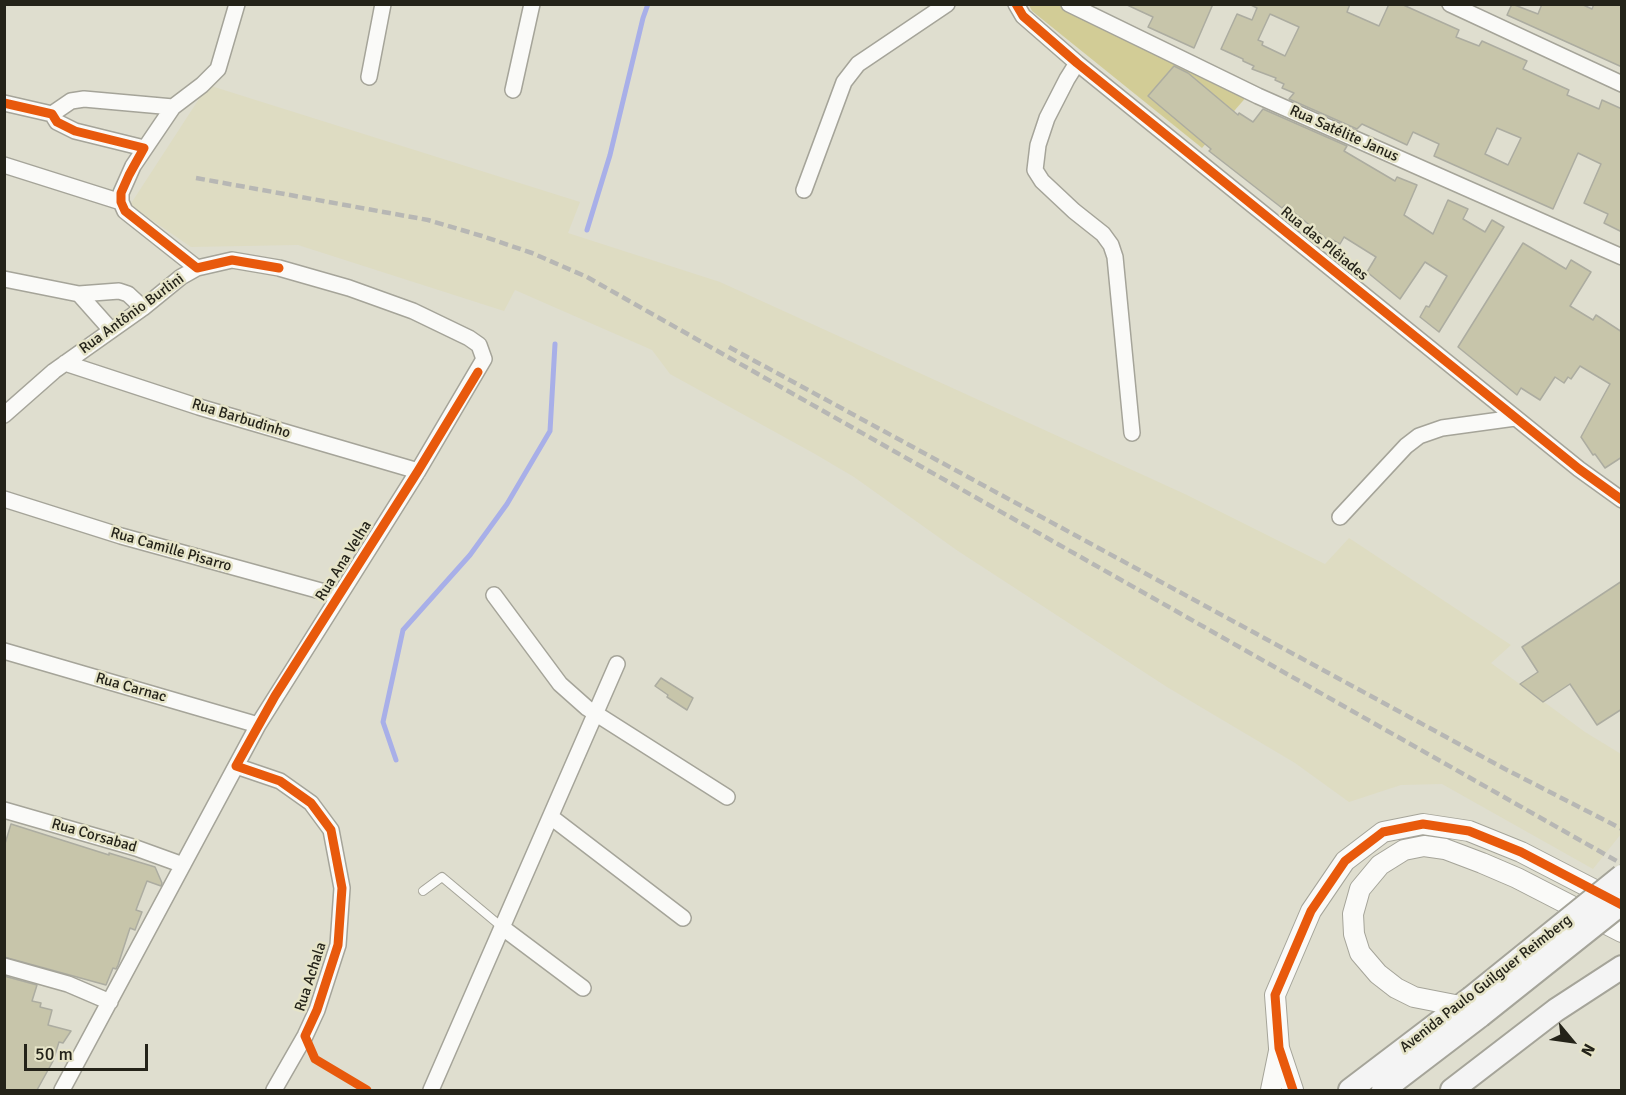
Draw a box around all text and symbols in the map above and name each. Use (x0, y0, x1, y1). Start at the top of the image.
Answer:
street label: Rua Satélite Janus (1287, 102, 1401, 166)
street label: Rua das Plêiades (1277, 203, 1371, 285)
street label: Rua Antônio Burlini (76, 270, 188, 358)
street label: Rua Barbudinho (189, 395, 293, 443)
street label: Rua Ana Velha (312, 517, 376, 605)
street label: Rua Camille Pisarro (108, 524, 234, 576)
street label: Rua Carnac (94, 669, 168, 707)
street label: Rua Corsabad (49, 815, 139, 857)
street label: Avenida Paulo Guilguer Reimberg (1396, 911, 1576, 1057)
street label: Rua Achala (291, 940, 331, 1014)
north arrow (1542, 1011, 1602, 1071)
scale bar (27, 1032, 152, 1070)
text: N (1576, 1040, 1599, 1059)
text: 50 m (35, 1043, 73, 1065)

